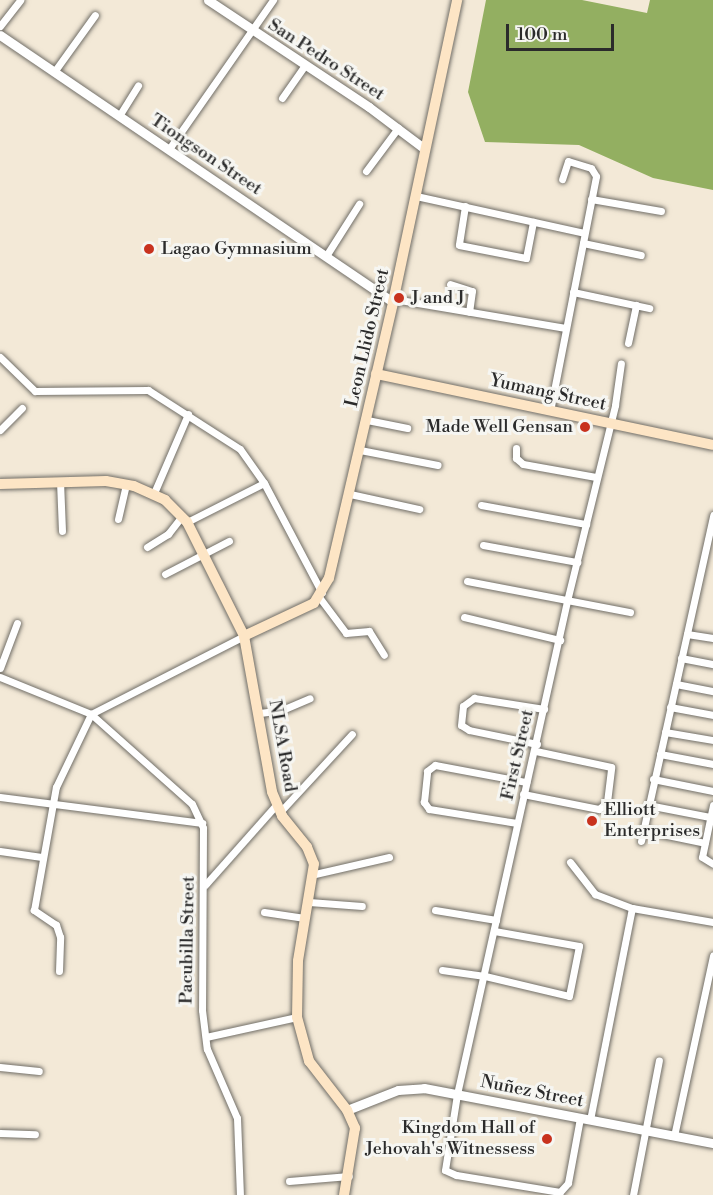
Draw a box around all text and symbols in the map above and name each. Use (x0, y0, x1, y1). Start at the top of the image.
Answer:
scale bar (509, 12, 617, 50)
street label: San Pedro Street (264, 14, 388, 106)
text: 100 m (517, 23, 568, 46)
street label: Tiongson Street (146, 110, 266, 200)
place label: Lagao Gymnasium (161, 238, 312, 260)
marker: Lagao Gymnasium (142, 242, 156, 256)
street label: Leon Llido Street (342, 267, 394, 409)
place label: J and J (411, 287, 465, 309)
marker: J and J (392, 291, 406, 305)
street label: Yumang Street (488, 370, 608, 416)
place label: Made Well Gensan (426, 416, 573, 438)
marker: Made Well Gensan (578, 420, 592, 434)
street label: NLSA Road (263, 698, 301, 794)
street label: First Street (497, 708, 539, 802)
place label: Elliott Enterprises (604, 800, 700, 842)
marker: Elliott Enterprises (585, 814, 599, 828)
street label: Pacubilla Street (176, 876, 200, 1004)
street label: Nuñez Street (479, 1071, 585, 1113)
place label: Kingdom Hall of Jehovah's Witnessess (365, 1118, 535, 1160)
marker: Kingdom Hall of Jehovah's Witnessess (540, 1132, 554, 1146)

